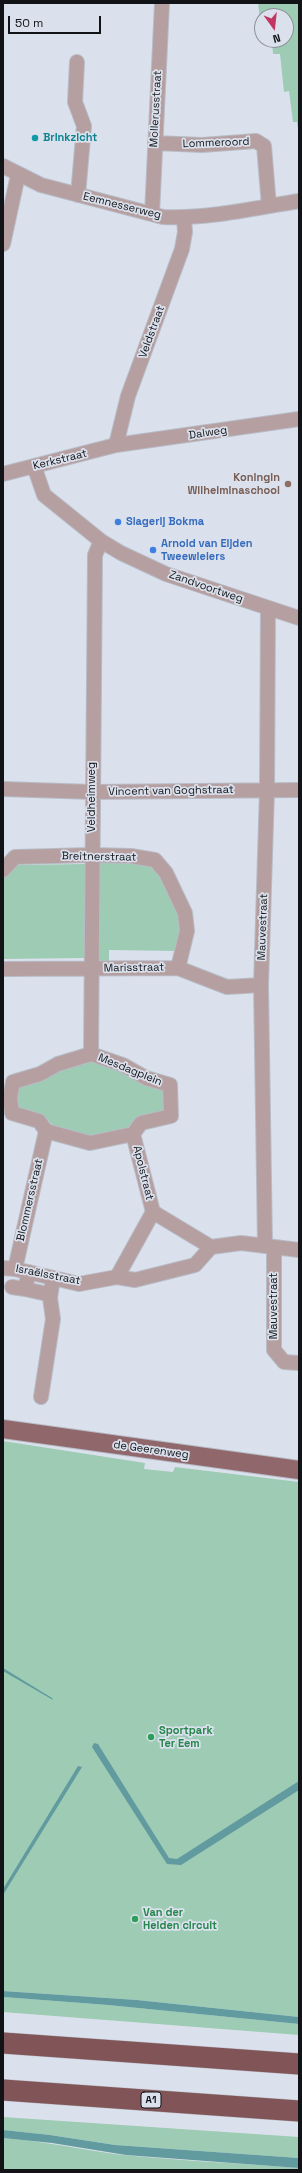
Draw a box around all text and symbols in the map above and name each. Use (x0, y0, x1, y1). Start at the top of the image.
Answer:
scale bar (10, 8, 103, 34)
north arrow (254, 8, 294, 48)
text: 50 m (15, 15, 43, 31)
text: N (271, 31, 282, 46)
street label: Mollerusstraat (147, 70, 165, 148)
place label: Brinkzicht (43, 131, 97, 145)
marker: Brinkzicht (30, 133, 40, 143)
street label: Lommeroord (182, 135, 250, 151)
street label: Eemnesserweg (82, 190, 162, 222)
street label: Veldstraat (136, 304, 168, 360)
street label: Dalweg (188, 424, 228, 442)
street label: Kerkstraat (32, 447, 88, 473)
place label: Koningin Wilhelminaschool (187, 471, 280, 497)
marker: Koningin Wilhelminaschool (283, 479, 293, 489)
place label: Slagerij Bokma (126, 515, 204, 529)
marker: Slagerij Bokma (113, 517, 123, 527)
place label: Arnold van Eijden Tweewielers (161, 537, 253, 563)
marker: Arnold van Eijden Tweewielers (148, 545, 158, 555)
street label: Zandvoortweg (167, 568, 245, 606)
street label: Veldheimweg (85, 762, 99, 832)
street label: Vincent van Goghstraat (108, 783, 234, 799)
street label: Breitnerstraat (61, 850, 137, 864)
street label: Mauvestraat (255, 893, 271, 961)
street label: Marisstraat (104, 961, 164, 975)
street label: Mesdagplein (96, 1051, 164, 1089)
street label: Apolstraat (130, 1144, 156, 1202)
street label: Blommersstraat (14, 1158, 46, 1242)
street label: Israëlsstraat (15, 1262, 81, 1288)
street label: Mauvestraat (267, 1273, 281, 1339)
street label: de Geerenweg (112, 1438, 190, 1462)
place label: Sportpark Ter Eem (159, 1724, 213, 1750)
marker: Sportpark Ter Eem (146, 1732, 156, 1742)
place label: Van der Heiden circuit (143, 1906, 217, 1932)
marker: Van der Heiden circuit (130, 1914, 140, 1924)
road number: A1 (141, 2092, 161, 2108)

